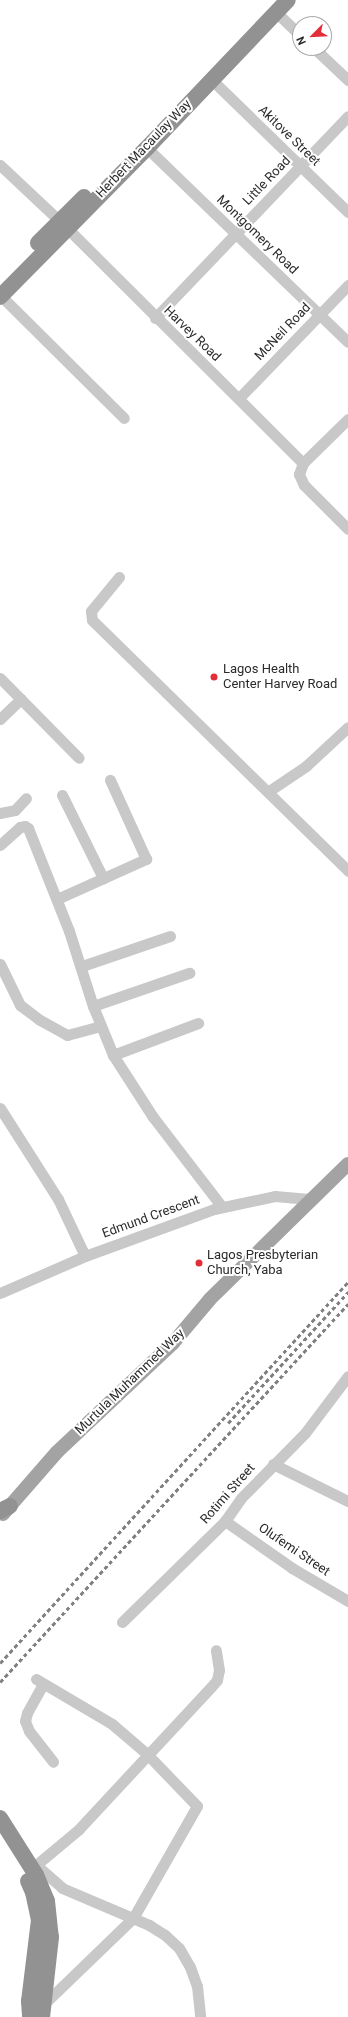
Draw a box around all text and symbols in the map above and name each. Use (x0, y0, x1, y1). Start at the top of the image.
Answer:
north arrow (292, 16, 332, 56)
text: N (294, 34, 309, 47)
street label: Herbert Macaulay Way (93, 97, 195, 201)
street label: Akitove Street (255, 102, 323, 170)
street label: Little Road (240, 153, 294, 209)
street label: Montgomery Road (213, 192, 301, 278)
street label: McNeil Road (252, 300, 314, 364)
street label: Harvey Road (160, 303, 224, 365)
place label: Lagos Health Center Harvey Road (223, 662, 337, 693)
marker: Lagos Health Center Harvey Road (208, 671, 220, 683)
street label: Edmund Crescent (100, 1192, 202, 1242)
place label: Lagos Presbyterian Church, Yaba (207, 1248, 318, 1279)
marker: Lagos Presbyterian Church, Yaba (194, 1258, 204, 1268)
street label: Murtula Muhammed Way (72, 1326, 188, 1438)
street label: Rotimi Street (198, 1461, 258, 1527)
street label: Olufemi Street (255, 1520, 333, 1580)

